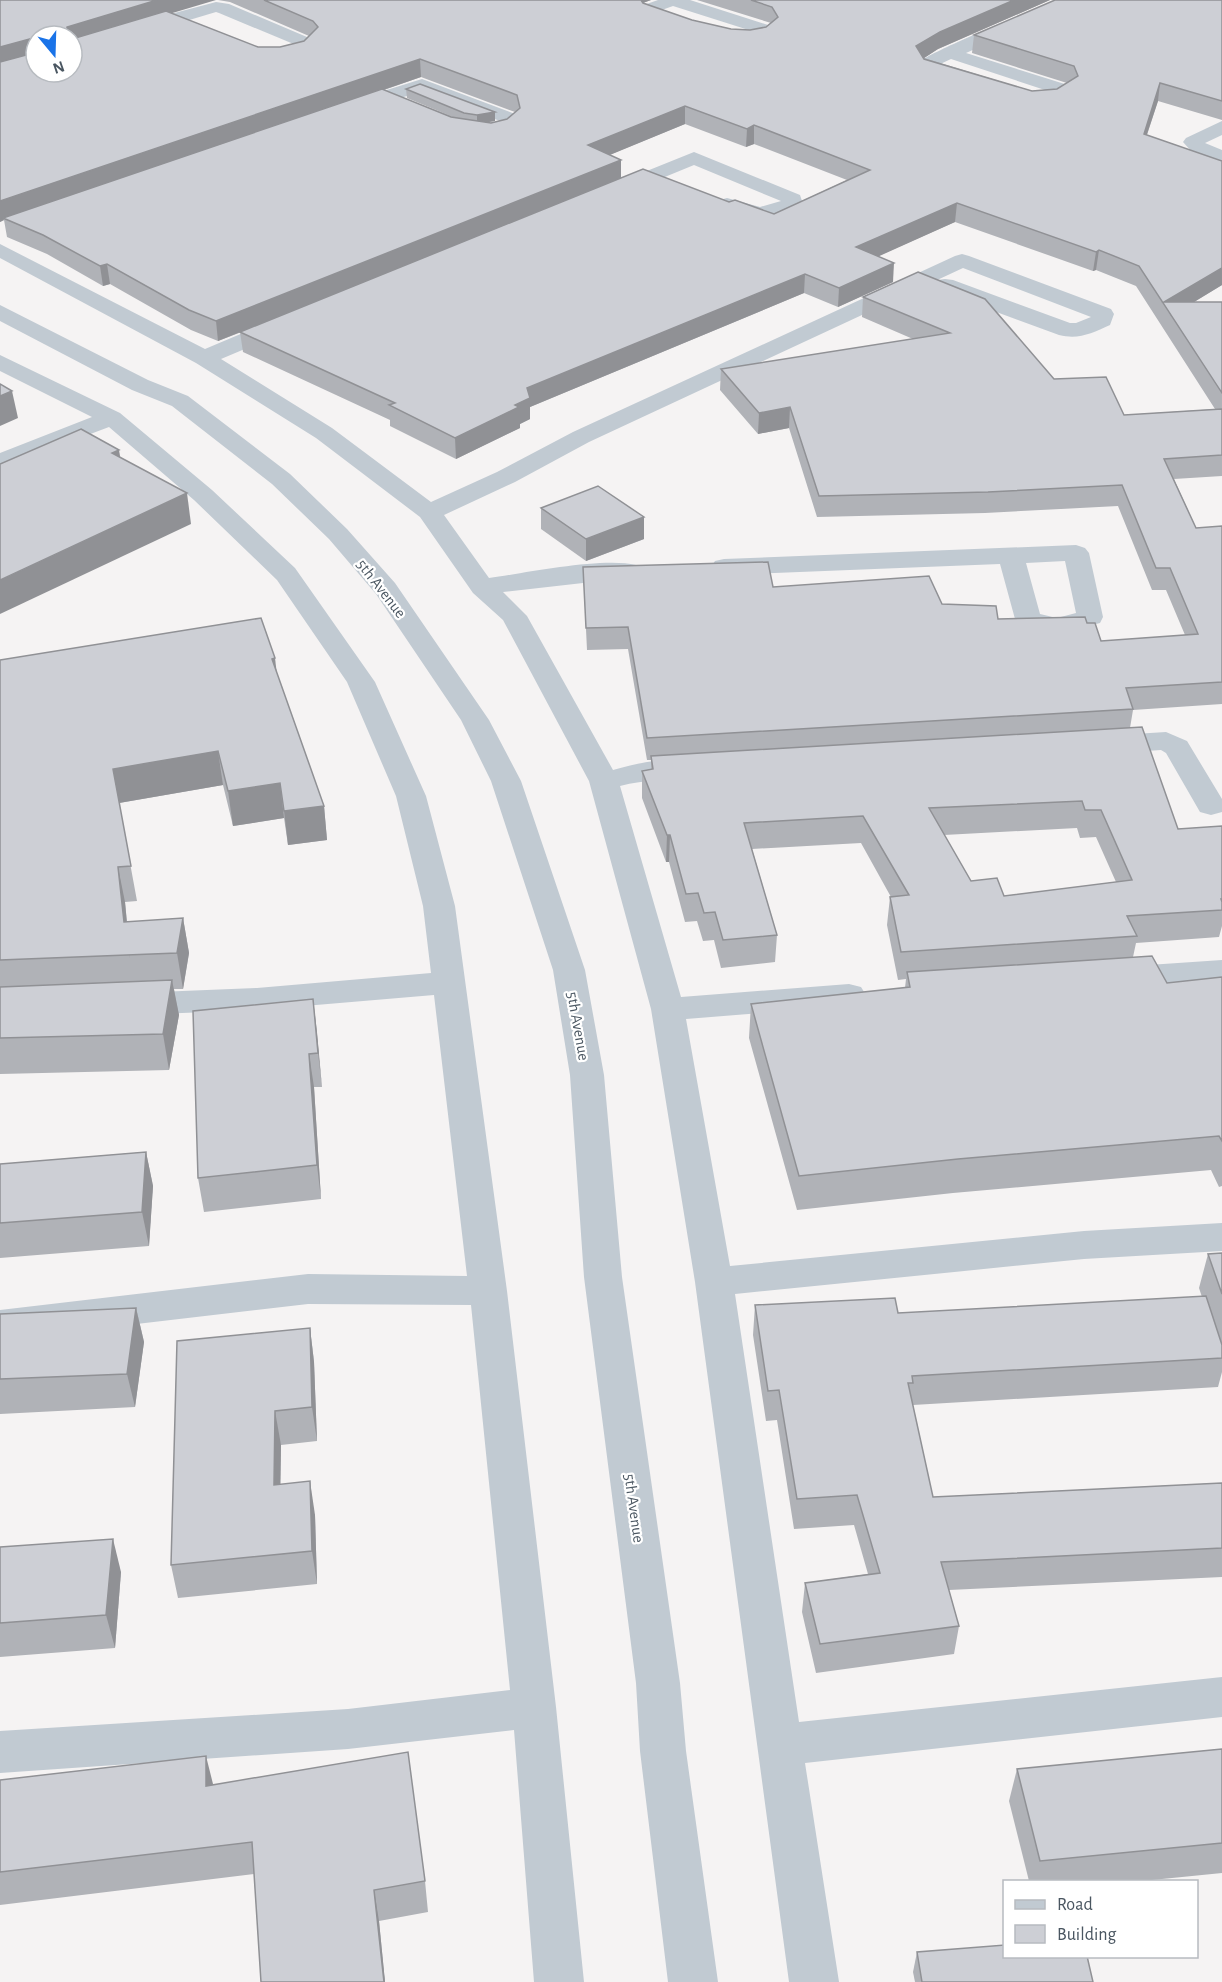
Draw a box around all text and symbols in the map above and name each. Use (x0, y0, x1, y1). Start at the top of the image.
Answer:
north arrow (24, 24, 84, 84)
text: N (51, 58, 66, 77)
street label: 5th Avenue (354, 556, 409, 621)
street label: 5th Avenue (564, 991, 592, 1062)
street label: 5th Avenue (621, 1473, 647, 1544)
legend (1003, 1880, 1198, 1958)
text: Road (1057, 1896, 1093, 1914)
text: Building (1057, 1926, 1117, 1944)

